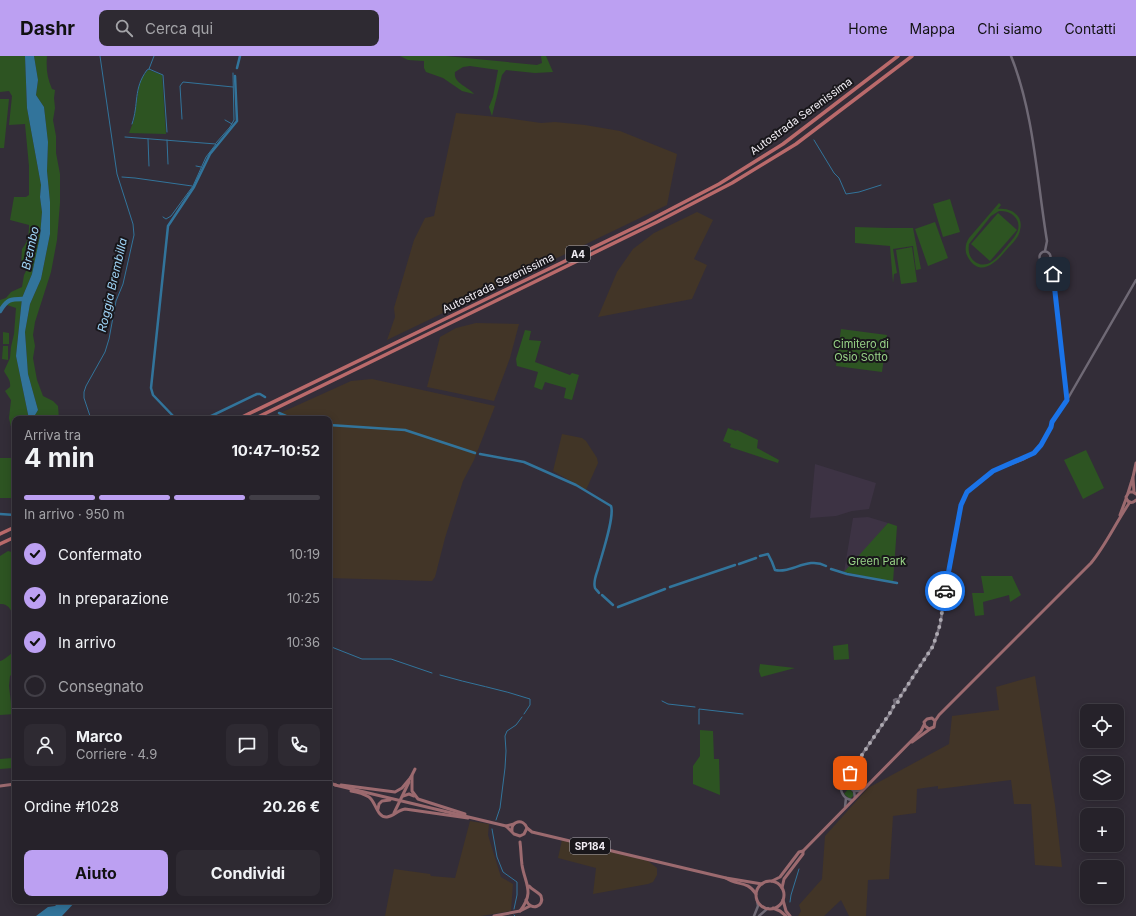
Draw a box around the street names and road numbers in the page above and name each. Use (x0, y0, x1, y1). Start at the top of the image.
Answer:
street label: Autostrada Serenissima (747, 74, 855, 158)
road number: A4 (566, 246, 590, 262)
street label: Autostrada Serenissima (440, 250, 556, 316)
road number: SP184 (570, 838, 610, 854)

